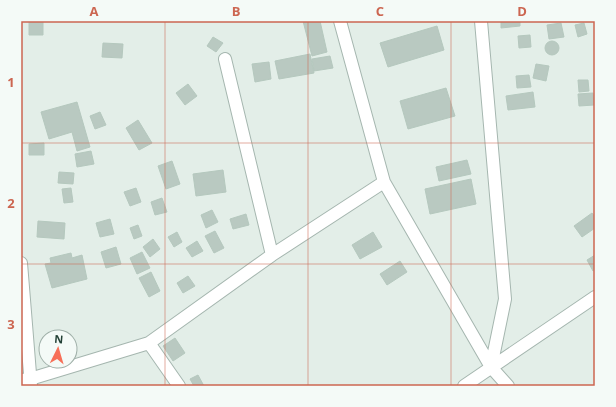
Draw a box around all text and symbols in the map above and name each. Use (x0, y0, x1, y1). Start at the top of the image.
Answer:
text: A (90, 2, 99, 20)
text: B (232, 2, 241, 20)
text: C (376, 2, 384, 20)
text: D (517, 2, 527, 20)
text: 1 (7, 73, 15, 91)
text: 2 (7, 194, 15, 212)
text: 3 (7, 315, 15, 333)
north arrow (38, 329, 78, 369)
text: N (54, 331, 64, 346)

